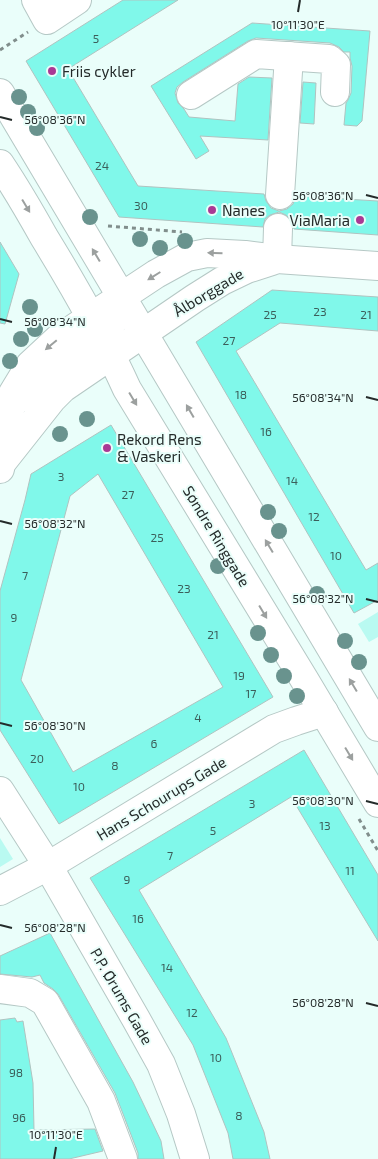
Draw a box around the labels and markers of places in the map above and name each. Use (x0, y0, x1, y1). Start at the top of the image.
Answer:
place label: Friis cykler (62, 62, 136, 80)
marker: Friis cykler (46, 65, 58, 77)
place label: Nanes (222, 201, 265, 219)
marker: Nanes (206, 204, 218, 216)
place label: ViaMaria (290, 211, 350, 229)
marker: ViaMaria (354, 214, 366, 226)
place label: Rekord Rens & Vaskeri (117, 430, 202, 465)
marker: Rekord Rens & Vaskeri (101, 442, 113, 454)

